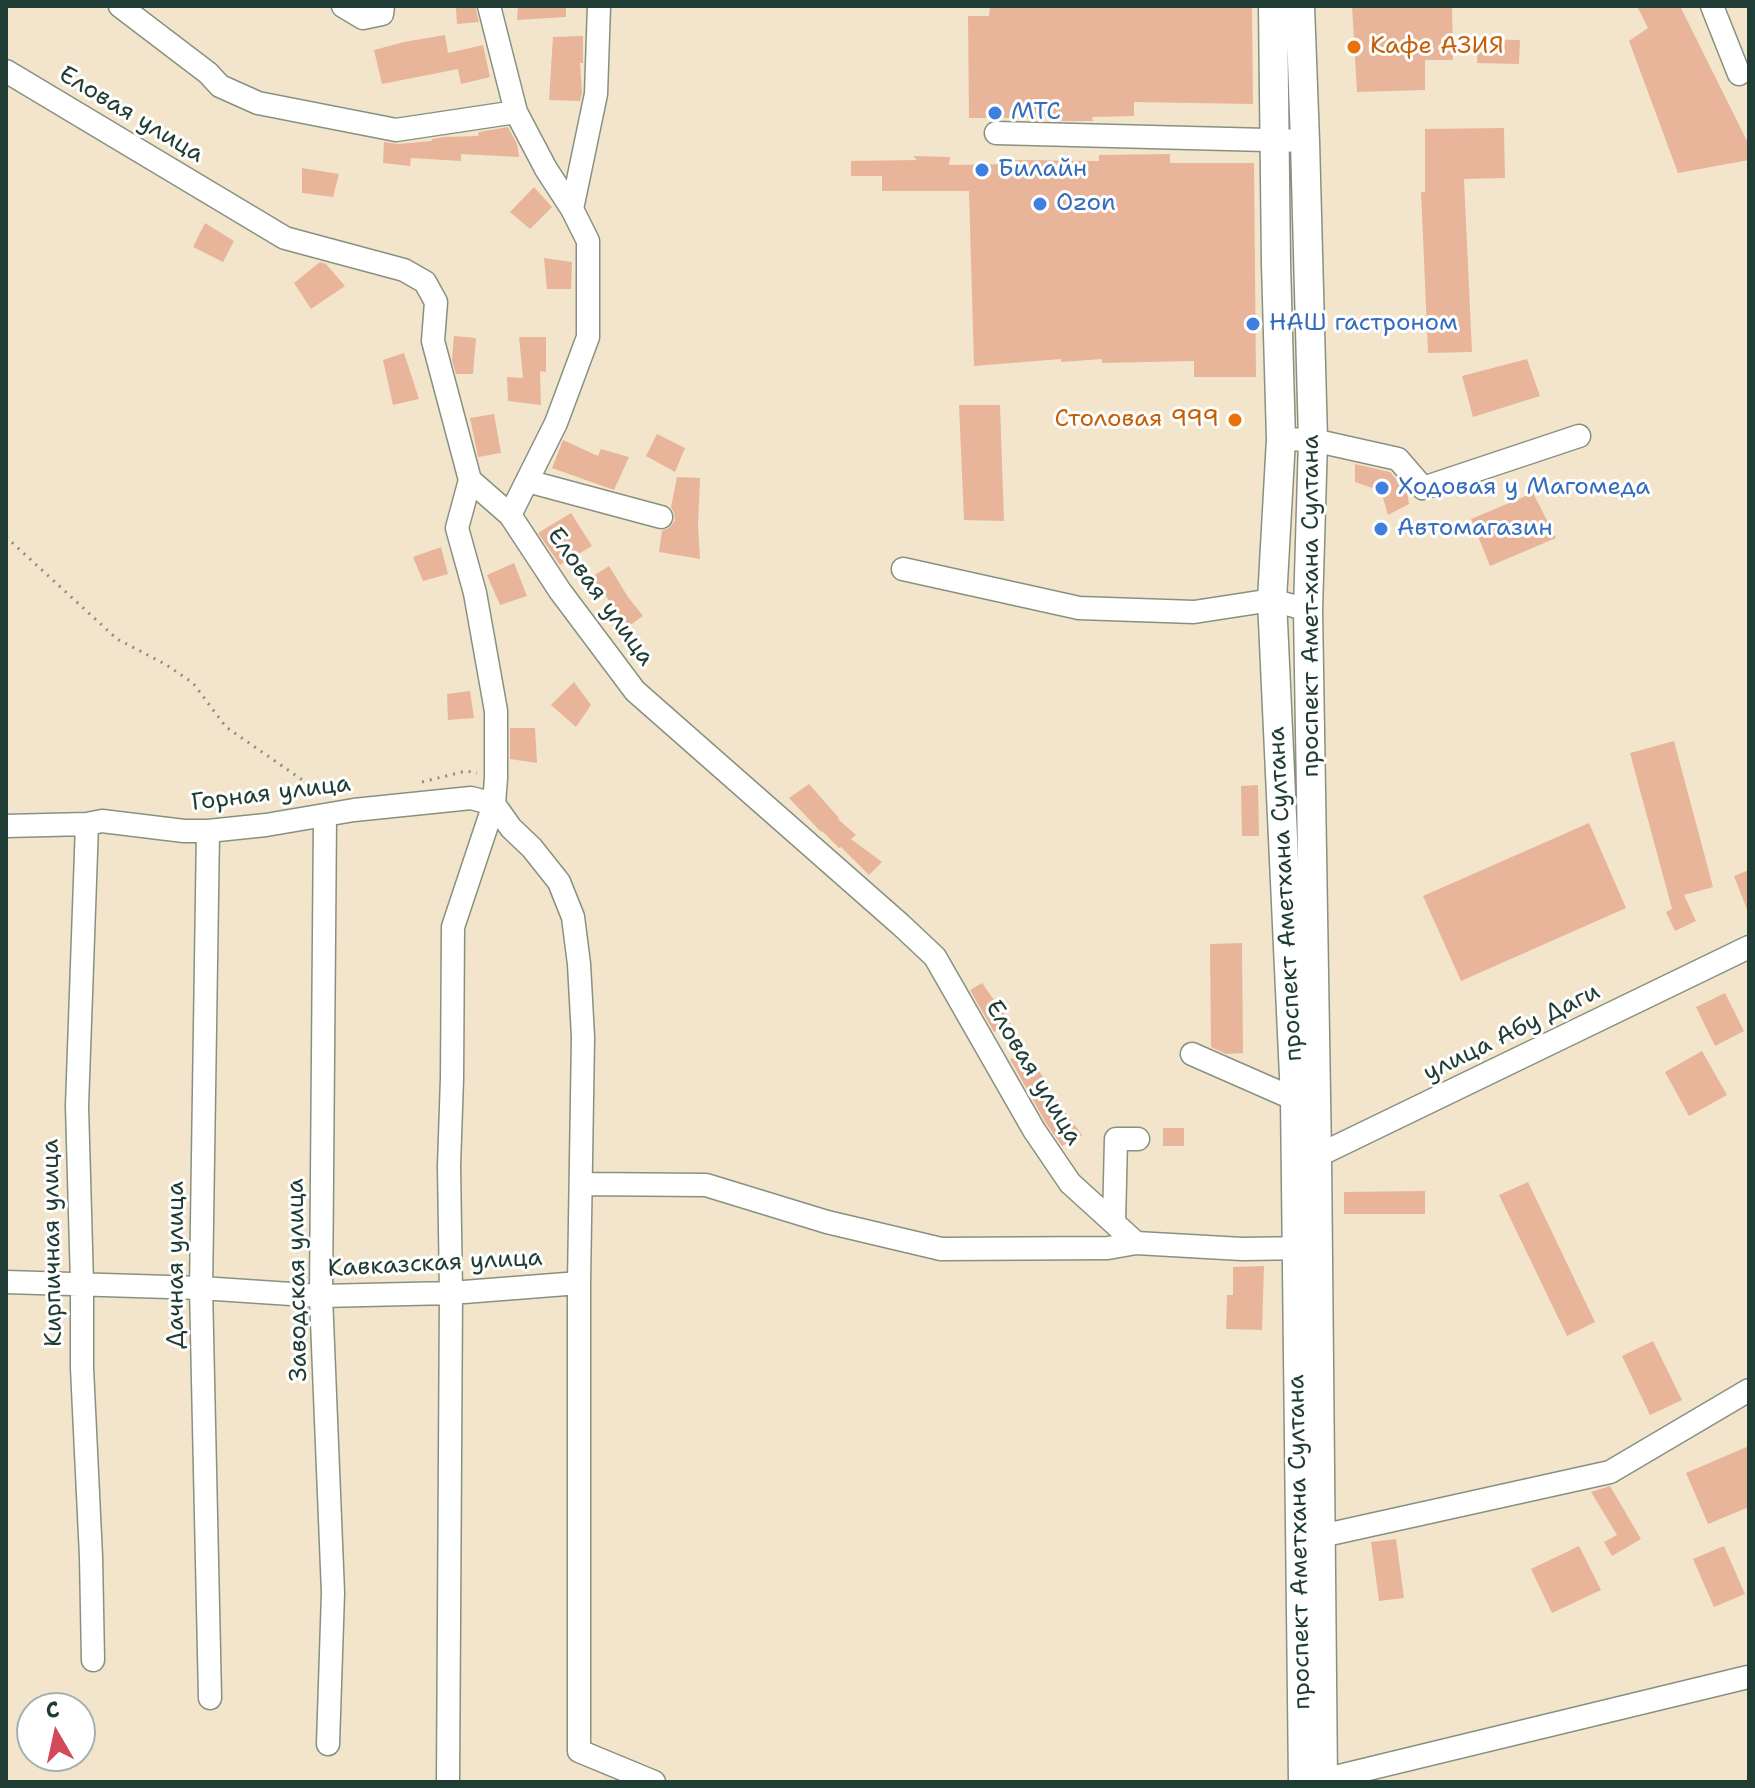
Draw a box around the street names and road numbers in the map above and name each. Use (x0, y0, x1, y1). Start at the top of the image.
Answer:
street label: Еловая улица (53, 60, 209, 170)
street label: проспект Амет-хана Султана (1298, 435, 1326, 777)
street label: Еловая улица (540, 522, 660, 672)
street label: проспект Аметхана Султана (1263, 726, 1309, 1062)
street label: Горная улица (190, 770, 352, 818)
street label: улица Абу Даги (1419, 978, 1605, 1088)
street label: Еловая улица (978, 995, 1088, 1151)
street label: Кирпичная улица (37, 1139, 69, 1347)
street label: Заводская улица (282, 1178, 314, 1382)
street label: Дачная улица (163, 1181, 191, 1349)
street label: Кавказская улица (327, 1244, 543, 1284)
street label: проспект Аметхана Султана (1283, 1374, 1317, 1710)

